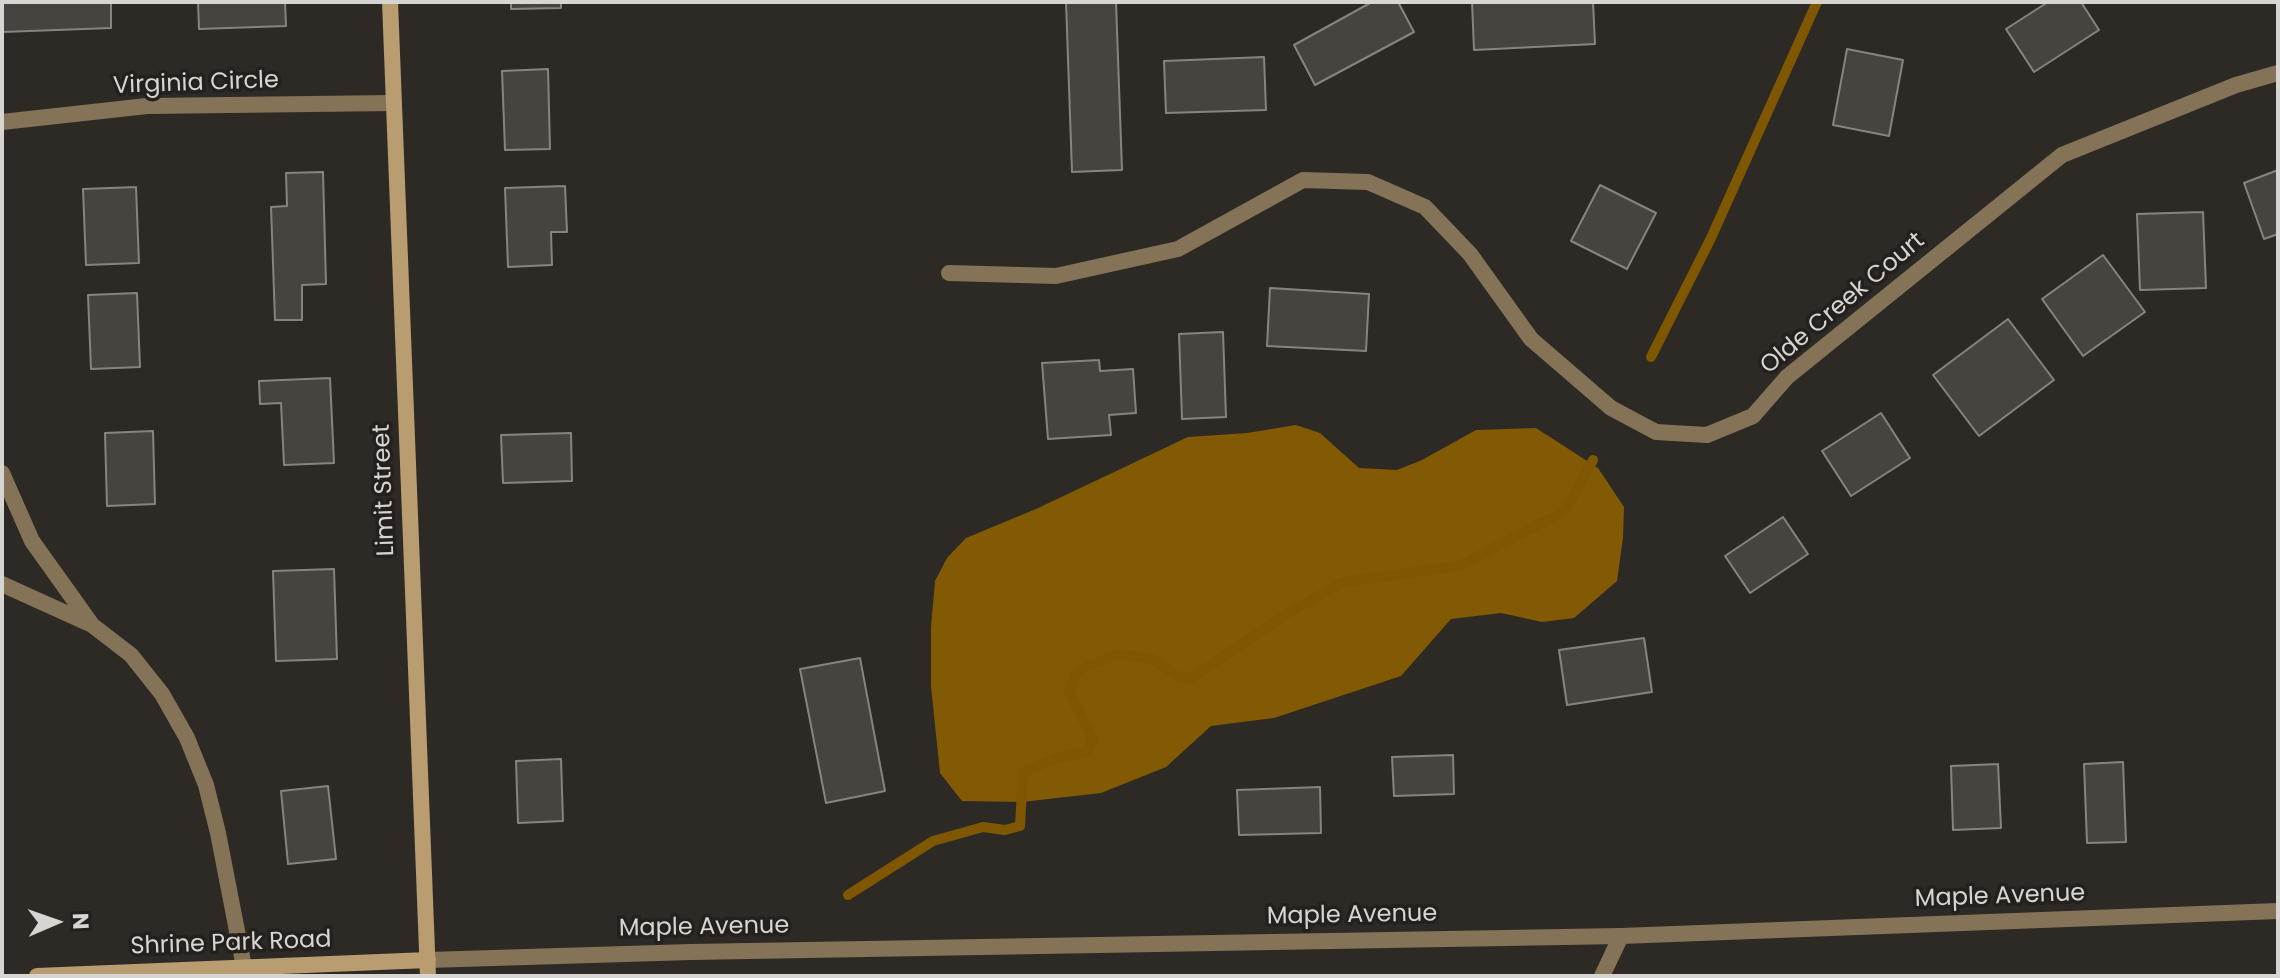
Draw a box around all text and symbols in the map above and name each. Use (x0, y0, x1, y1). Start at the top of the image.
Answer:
street label: Virginia Circle (113, 67, 279, 101)
street label: Olde Creek Court (1755, 227, 1931, 381)
street label: Limit Street (368, 423, 402, 557)
street label: Maple Avenue (1914, 880, 2086, 914)
north arrow (16, 882, 96, 962)
street label: Maple Avenue (1267, 900, 1437, 932)
text: N (65, 912, 96, 930)
street label: Maple Avenue (619, 912, 789, 944)
street label: Shrine Park Road (130, 926, 332, 962)

